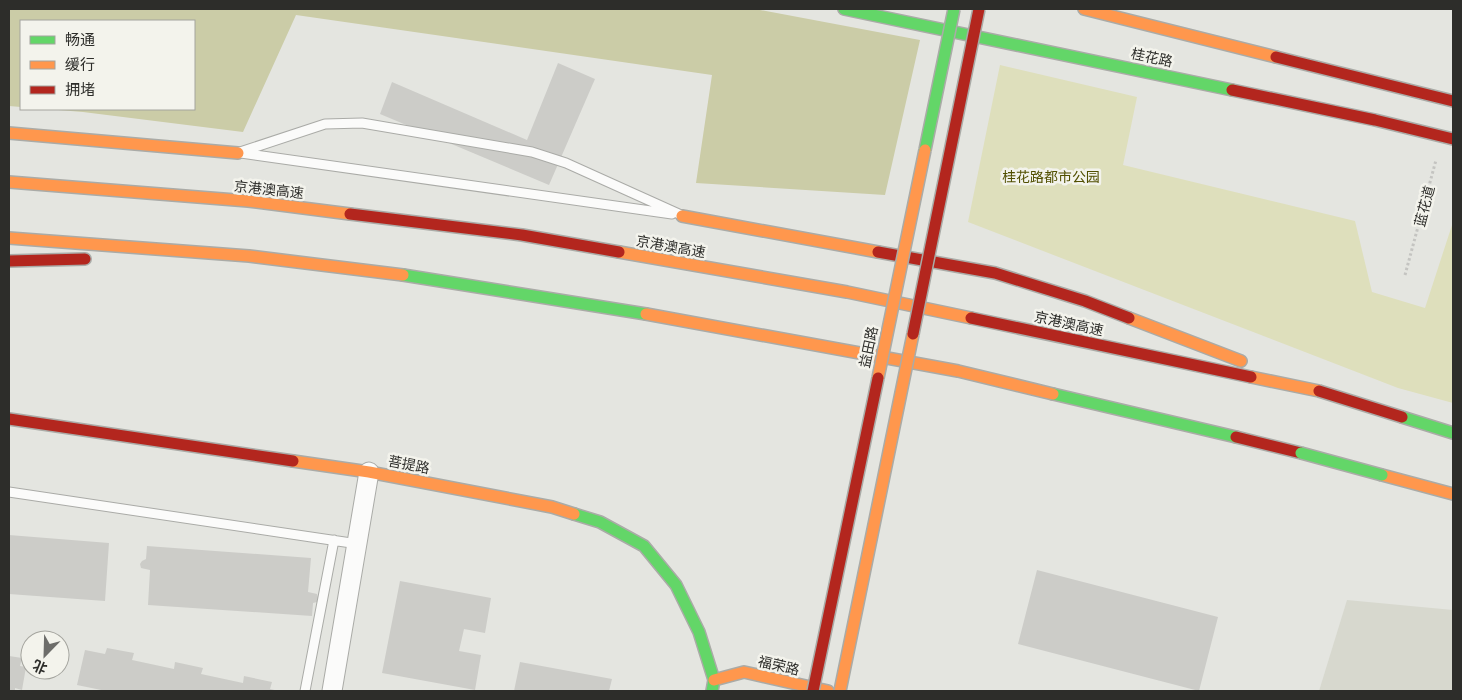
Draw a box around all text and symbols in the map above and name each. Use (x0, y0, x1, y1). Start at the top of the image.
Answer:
legend (20, 20, 195, 110)
text: 畅通 (65, 28, 95, 51)
street label: 桂花路 (1129, 42, 1175, 72)
text: 缓行 (65, 53, 95, 76)
text: 拥堵 (65, 78, 95, 101)
park label: 桂花路都市公园 (1002, 166, 1100, 187)
street label: 京港澳高速 (233, 175, 305, 203)
street label: 蓝花道 (1408, 183, 1440, 229)
street label: 京港澳高速 (635, 230, 707, 262)
street label: 京港澳高速 (1033, 305, 1105, 341)
street label: 益田路 (853, 324, 883, 370)
street label: 菩提路 (386, 450, 432, 478)
north arrow (20, 630, 70, 680)
street label: 福荣路 (756, 650, 802, 680)
text: 北 (29, 655, 50, 680)

